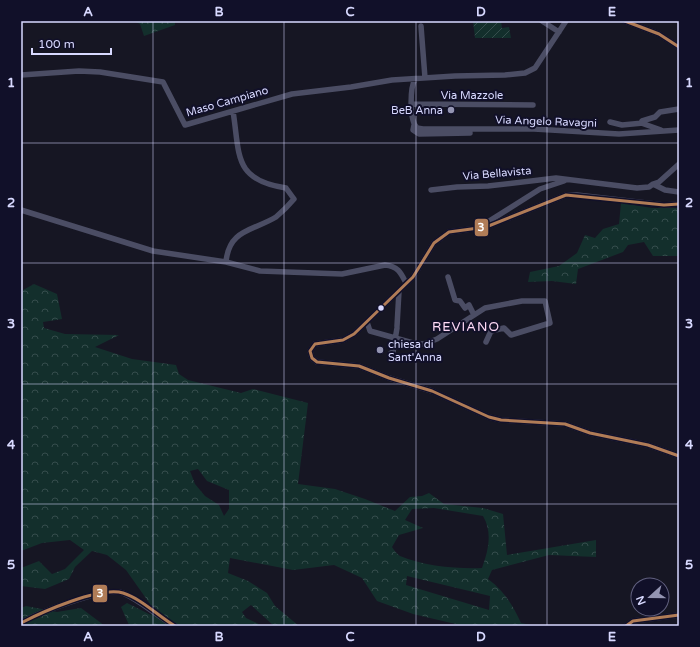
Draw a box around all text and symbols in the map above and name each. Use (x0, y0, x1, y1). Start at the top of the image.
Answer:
text: A (83, 4, 93, 20)
text: B (214, 4, 224, 20)
text: C (345, 4, 355, 20)
text: D (476, 4, 486, 20)
text: E (608, 4, 616, 20)
scale bar (32, 30, 111, 56)
text: 100 m (38, 37, 75, 51)
text: 1 (7, 75, 15, 91)
text: 1 (685, 75, 693, 91)
street label: Maso Campiano (185, 83, 270, 119)
street label: Via Mazzole (441, 89, 503, 102)
place label: BeB Anna (391, 104, 443, 117)
marker: BeB Anna (446, 105, 456, 115)
street label: Via Angelo Ravagni (495, 113, 597, 130)
street label: Via Bellavista (462, 164, 532, 183)
text: 2 (7, 195, 15, 211)
text: 2 (685, 195, 693, 211)
line badge: 3 (474, 218, 489, 237)
text: 3 (478, 221, 485, 234)
unlabelled marker (376, 303, 386, 313)
text: 3 (7, 316, 15, 332)
text: 3 (685, 316, 693, 332)
district label: REVIANO (432, 319, 500, 335)
place label: chiesa di Sant'Anna (388, 338, 442, 364)
marker: chiesa di Sant'Anna (375, 345, 385, 355)
text: 4 (7, 437, 16, 453)
text: 4 (685, 437, 694, 453)
text: 5 (7, 557, 15, 573)
text: 5 (685, 557, 693, 573)
north arrow (630, 577, 670, 617)
line badge: 3 (92, 584, 108, 603)
text: 3 (97, 587, 104, 600)
text: N (633, 594, 649, 607)
text: A (83, 629, 93, 645)
text: B (214, 629, 224, 645)
text: C (345, 629, 355, 645)
text: D (476, 629, 486, 645)
text: E (608, 629, 616, 645)

